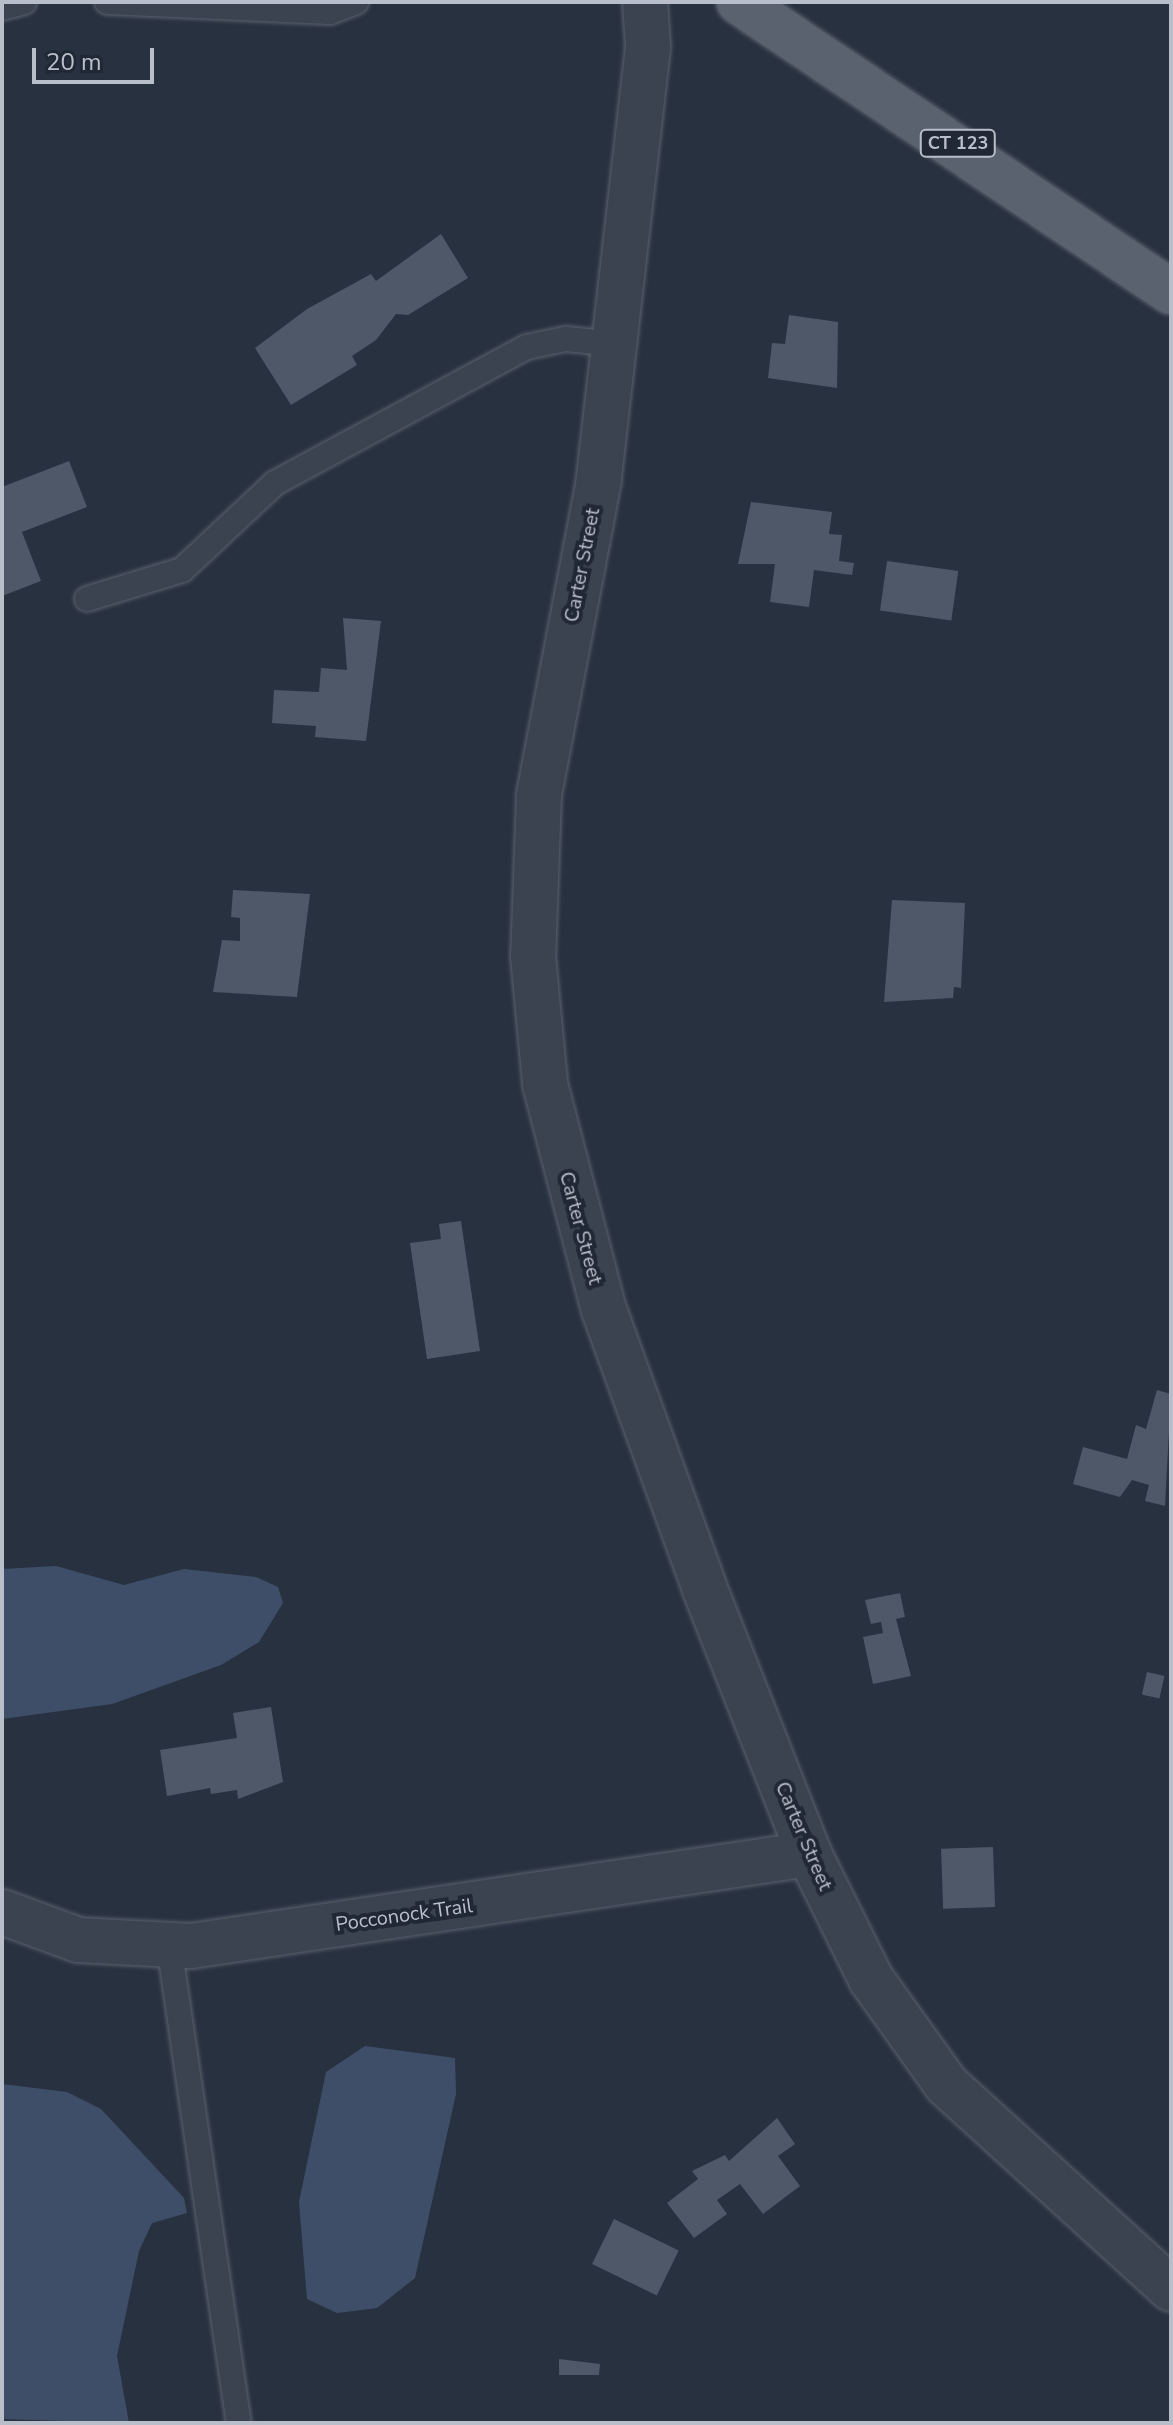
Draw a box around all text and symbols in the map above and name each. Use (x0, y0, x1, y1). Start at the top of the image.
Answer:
scale bar (36, 32, 158, 82)
text: 20 m (46, 46, 102, 78)
road number: CT 123 (918, 129, 998, 157)
street label: Carter Street (559, 506, 605, 624)
street label: Carter Street (554, 1169, 608, 1287)
street label: Carter Street (770, 1778, 838, 1894)
street label: Pocconock Trail (334, 1894, 474, 1936)

